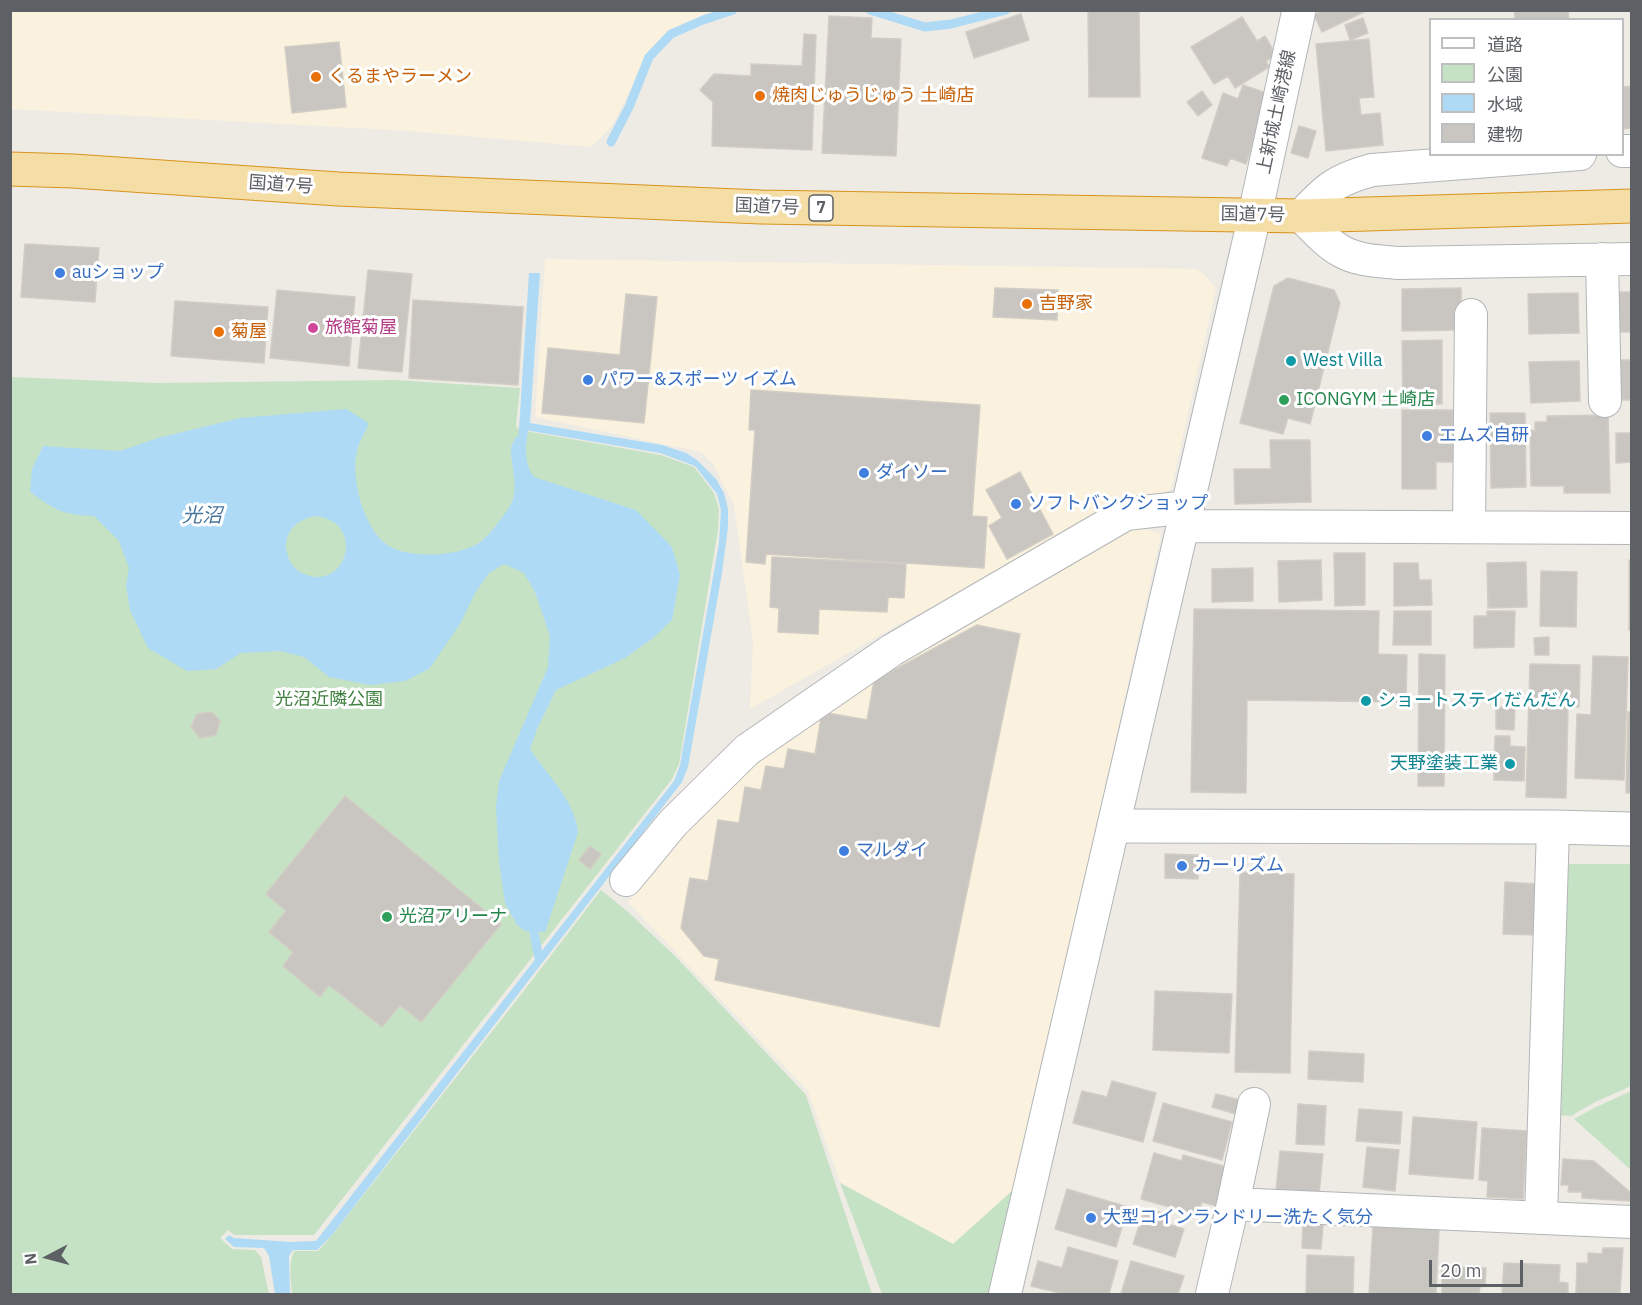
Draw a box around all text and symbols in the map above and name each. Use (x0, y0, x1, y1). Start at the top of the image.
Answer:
legend (1429, 18, 1624, 156)
text: 道路 (1487, 33, 1523, 56)
street label: 上新城土崎港線 (1253, 48, 1301, 176)
text: 公園 (1487, 63, 1523, 86)
place label: くるまやラーメン (328, 66, 472, 88)
marker: くるまやラーメン (309, 70, 323, 84)
place label: 焼肉じゅうじゅう 土崎店 (772, 85, 974, 107)
marker: 焼肉じゅうじゅう 土崎店 (753, 89, 767, 103)
text: 水域 (1487, 93, 1523, 116)
text: 建物 (1487, 123, 1523, 146)
street label: 国道7号 (248, 172, 314, 198)
street label: 国道7号 (734, 195, 800, 219)
road number: 7 (809, 195, 833, 221)
street label: 国道7号 (1220, 204, 1286, 226)
place label: auショップ (72, 262, 164, 284)
marker: auショップ (53, 266, 67, 280)
place label: 吉野家 (1039, 293, 1093, 315)
marker: 吉野家 (1020, 297, 1034, 311)
place label: 旅館菊屋 (325, 317, 397, 339)
place label: 菊屋 (231, 321, 267, 343)
marker: 旅館菊屋 (306, 321, 320, 335)
marker: 菊屋 (212, 325, 226, 339)
place label: West Villa (1303, 350, 1383, 372)
marker: West Villa (1284, 354, 1298, 368)
place label: パワー&スポーツ イズム (600, 369, 797, 391)
marker: パワー&スポーツ イズム (581, 373, 595, 387)
place label: ICONGYM 土崎店 (1296, 389, 1435, 411)
marker: ICONGYM 土崎店 (1277, 393, 1291, 407)
place label: エムズ自研 (1439, 425, 1529, 447)
marker: エムズ自研 (1420, 429, 1434, 443)
place label: ダイソー (876, 462, 948, 484)
marker: ダイソー (857, 466, 871, 480)
place label: ソフトバンクショップ (1028, 493, 1208, 515)
marker: ソフトバンクショップ (1009, 497, 1023, 511)
water label: 光沼 (182, 504, 222, 528)
park label: 光沼近隣公園 (275, 689, 383, 711)
place label: ショートステイだんだん (1378, 690, 1576, 712)
marker: ショートステイだんだん (1359, 694, 1373, 708)
place label: 天野塗装工業 (1390, 753, 1498, 775)
marker: 天野塗装工業 (1503, 757, 1517, 771)
place label: マルダイ (856, 840, 928, 862)
marker: マルダイ (837, 844, 851, 858)
place label: カーリズム (1194, 855, 1284, 877)
marker: カーリズム (1175, 859, 1189, 873)
place label: 光沼アリーナ (399, 906, 507, 928)
marker: 光沼アリーナ (380, 910, 394, 924)
place label: 大型コインランドリー洗たく気分 (1103, 1207, 1373, 1229)
marker: 大型コインランドリー洗たく気分 (1084, 1211, 1098, 1225)
north arrow (18, 1227, 78, 1287)
scale bar (1432, 1248, 1526, 1286)
text: N (20, 1252, 41, 1266)
text: 20 m (1440, 1259, 1482, 1282)

